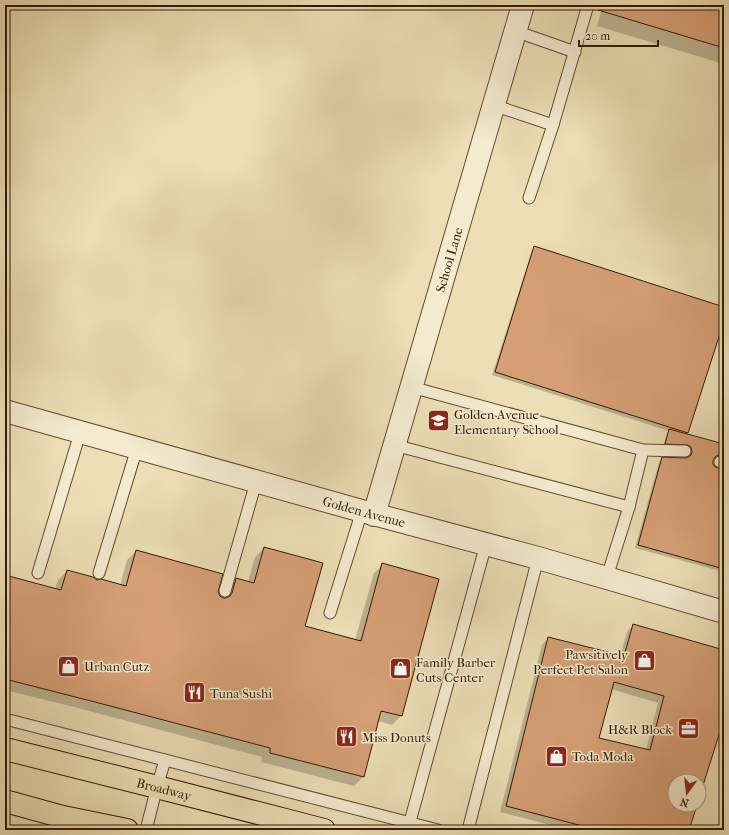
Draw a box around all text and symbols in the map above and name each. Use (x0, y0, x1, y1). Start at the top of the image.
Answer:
scale bar (579, 22, 658, 48)
text: 20 m (585, 29, 610, 43)
street label: School Lane (432, 225, 466, 294)
place label: Golden Avenue Elementary School (454, 407, 559, 437)
school or university icon: Golden Avenue Elementary School (425, 408, 451, 434)
street label: Golden Avenue (321, 493, 408, 530)
place label: Pawsitively Perfect Pet Salon (533, 647, 629, 677)
shop icon: Pawsitively Perfect Pet Salon (631, 648, 657, 674)
shop icon: Urban Cutz (56, 653, 82, 679)
place label: Family Barber Cuts Center (416, 655, 496, 685)
shop icon: Family Barber Cuts Center (388, 656, 414, 682)
place label: Urban Cutz (84, 659, 149, 674)
restaurant icon: Tuna Sushi (182, 680, 208, 706)
place label: Tuna Sushi (210, 686, 272, 701)
office icon: H&R Block (675, 716, 701, 742)
place label: H&R Block (608, 722, 672, 737)
restaurant icon: Miss Donuts (334, 724, 360, 750)
place label: Miss Donuts (362, 730, 431, 745)
shop icon: Toda Moda (543, 743, 569, 769)
place label: Toda Moda (572, 749, 634, 764)
north arrow (667, 773, 707, 813)
street label: Broadway (135, 775, 194, 804)
text: N (678, 795, 690, 810)

